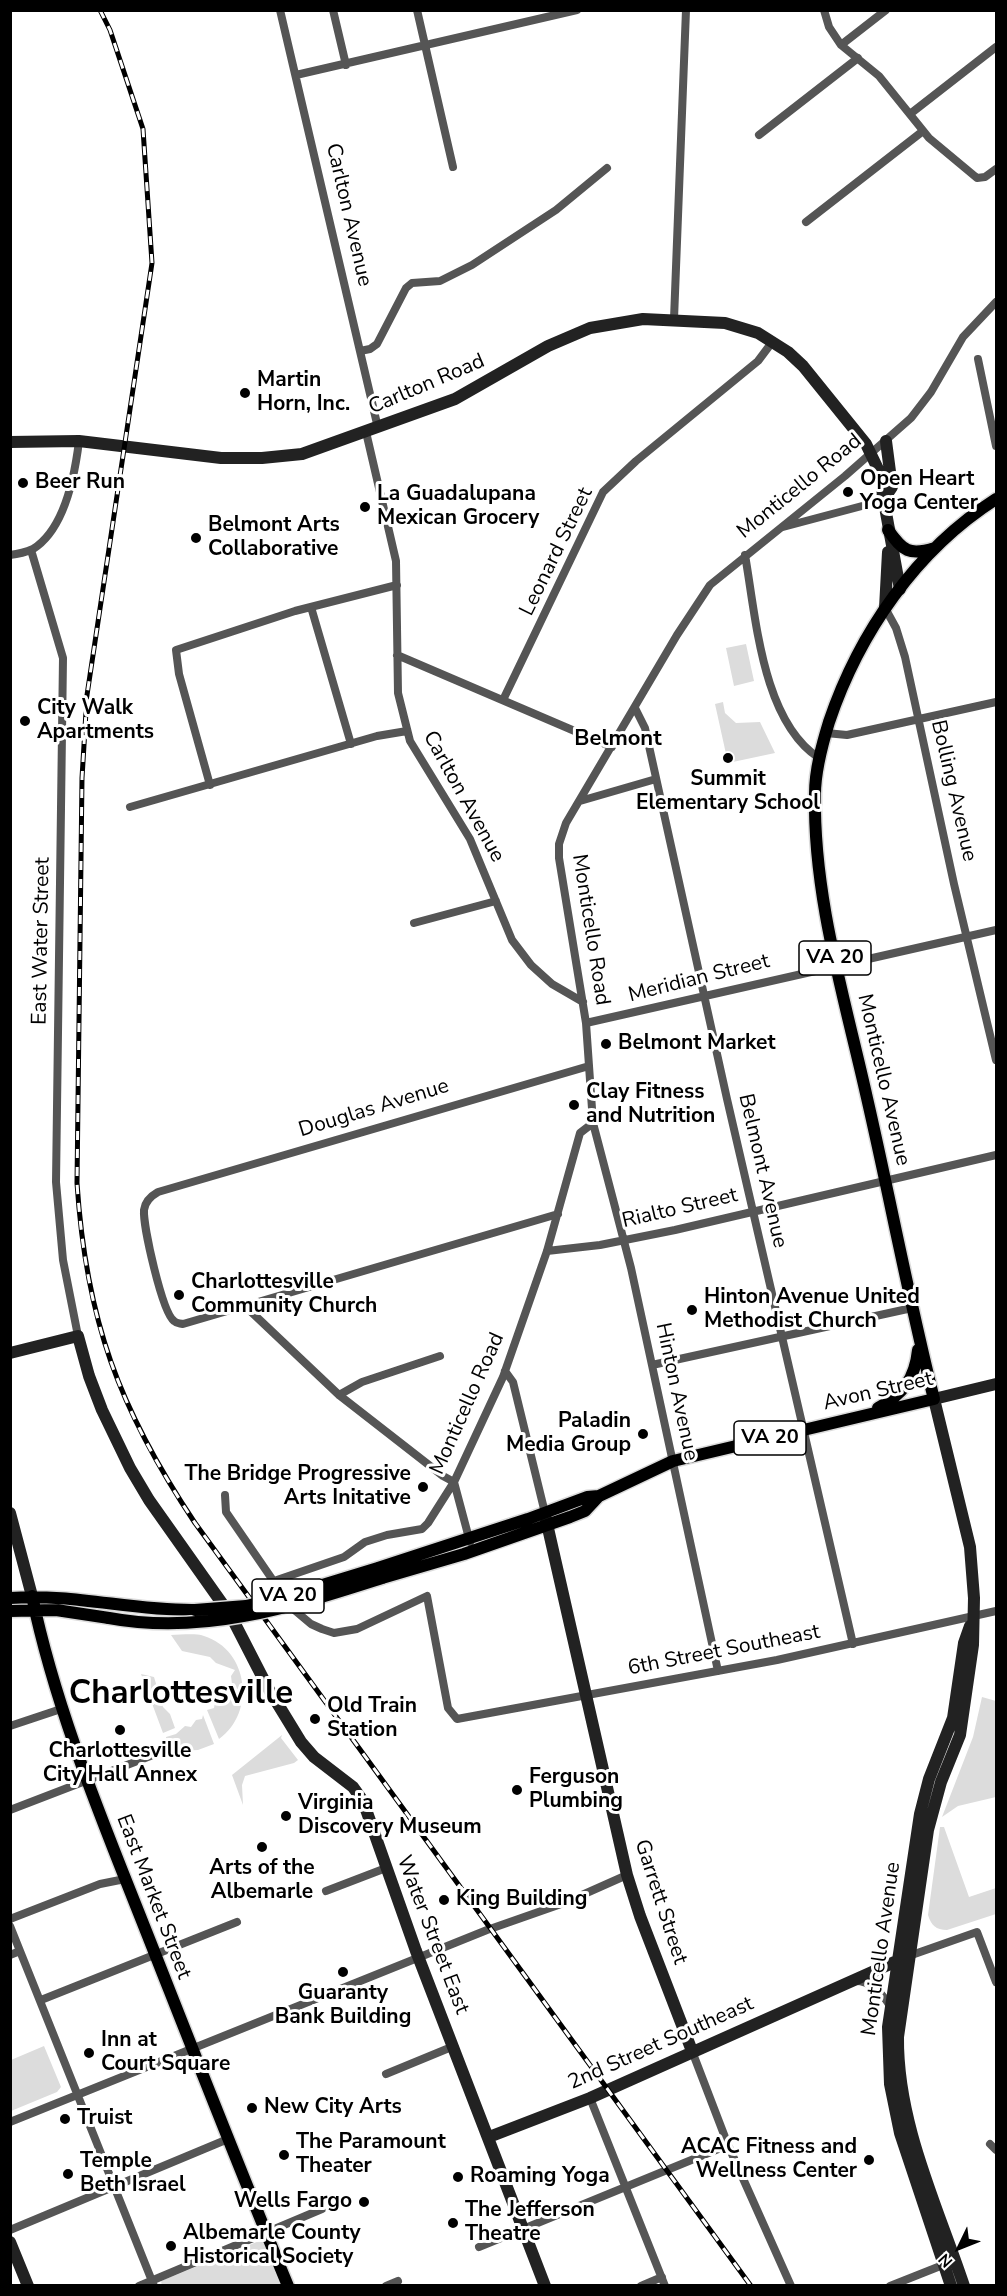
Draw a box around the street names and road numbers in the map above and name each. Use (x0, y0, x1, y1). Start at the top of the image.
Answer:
street label: Carlton Avenue (319, 141, 377, 289)
street label: Carlton Road (365, 349, 489, 421)
street label: Monticello Road (733, 429, 867, 545)
street label: Leonard Street (515, 484, 599, 620)
street label: Bolling Avenue (924, 718, 982, 864)
street label: Carlton Avenue (417, 727, 509, 867)
street label: Monticello Road (566, 853, 614, 1007)
street label: East Water Street (28, 857, 56, 1025)
road number: VA 20 (799, 941, 871, 975)
street label: Meridian Street (626, 949, 772, 1009)
street label: Monticello Avenue (851, 992, 915, 1168)
street label: Douglas Avenue (296, 1074, 452, 1144)
street label: Belmont Avenue (732, 1091, 792, 1251)
street label: Rialto Street (620, 1183, 740, 1235)
street label: Hinton Avenue (649, 1321, 703, 1463)
street label: Monticello Road (425, 1329, 511, 1479)
street label: Avon Street (821, 1367, 935, 1417)
road number: VA 20 (734, 1421, 806, 1455)
road number: VA 20 (252, 1579, 324, 1613)
street label: 6th Street Southeast (626, 1620, 822, 1682)
street label: East Market Street (110, 1811, 196, 1983)
street label: Garrett Street (628, 1836, 692, 1968)
street label: Water Street East (390, 1852, 474, 2018)
street label: Monticello Avenue (857, 1860, 907, 2038)
street label: 2nd Street Southeast (564, 1992, 758, 2096)

